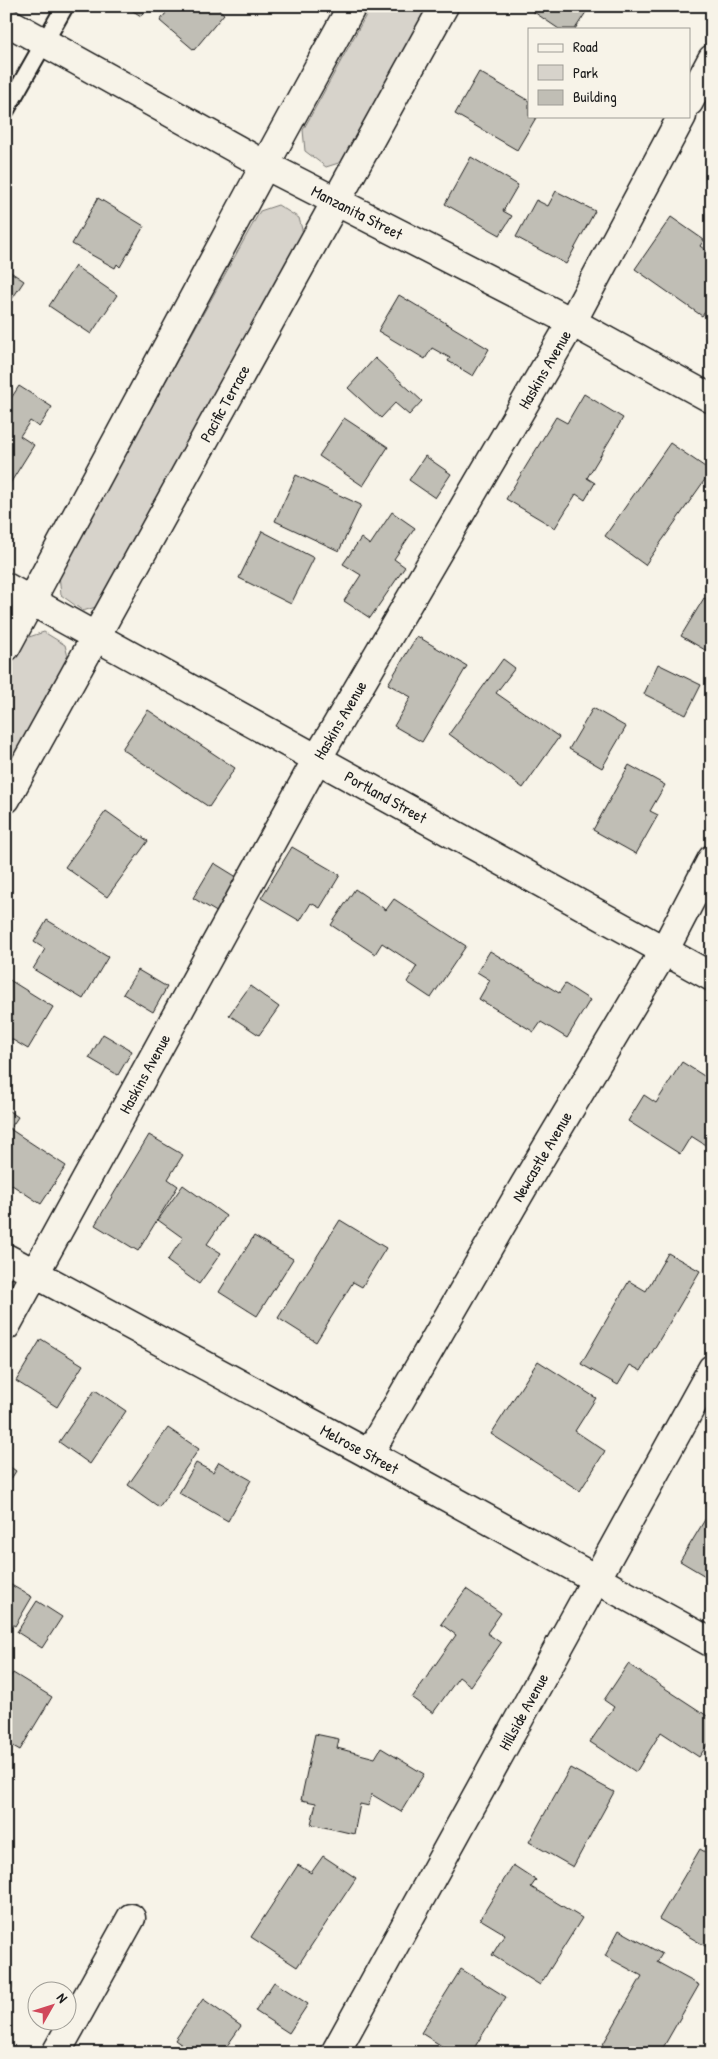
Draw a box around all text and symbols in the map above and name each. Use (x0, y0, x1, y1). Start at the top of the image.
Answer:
legend (528, 28, 690, 118)
text: Road (573, 36, 598, 57)
text: Park (573, 62, 598, 83)
text: Building (573, 86, 617, 107)
street label: Manzanita Street (308, 180, 407, 245)
street label: Haskins Avenue (513, 325, 576, 413)
street label: Pacific Terrace (194, 360, 255, 446)
street label: Haskins Avenue (308, 676, 372, 763)
street label: Portland Street (341, 765, 431, 829)
street label: Haskins Avenue (114, 1029, 176, 1117)
street label: Newcastle Avenue (506, 1107, 577, 1206)
street label: Melrose Street (317, 1419, 403, 1480)
street label: Hillside Avenue (493, 1669, 554, 1754)
north arrow (28, 1982, 78, 2032)
text: N (53, 1989, 73, 2007)

